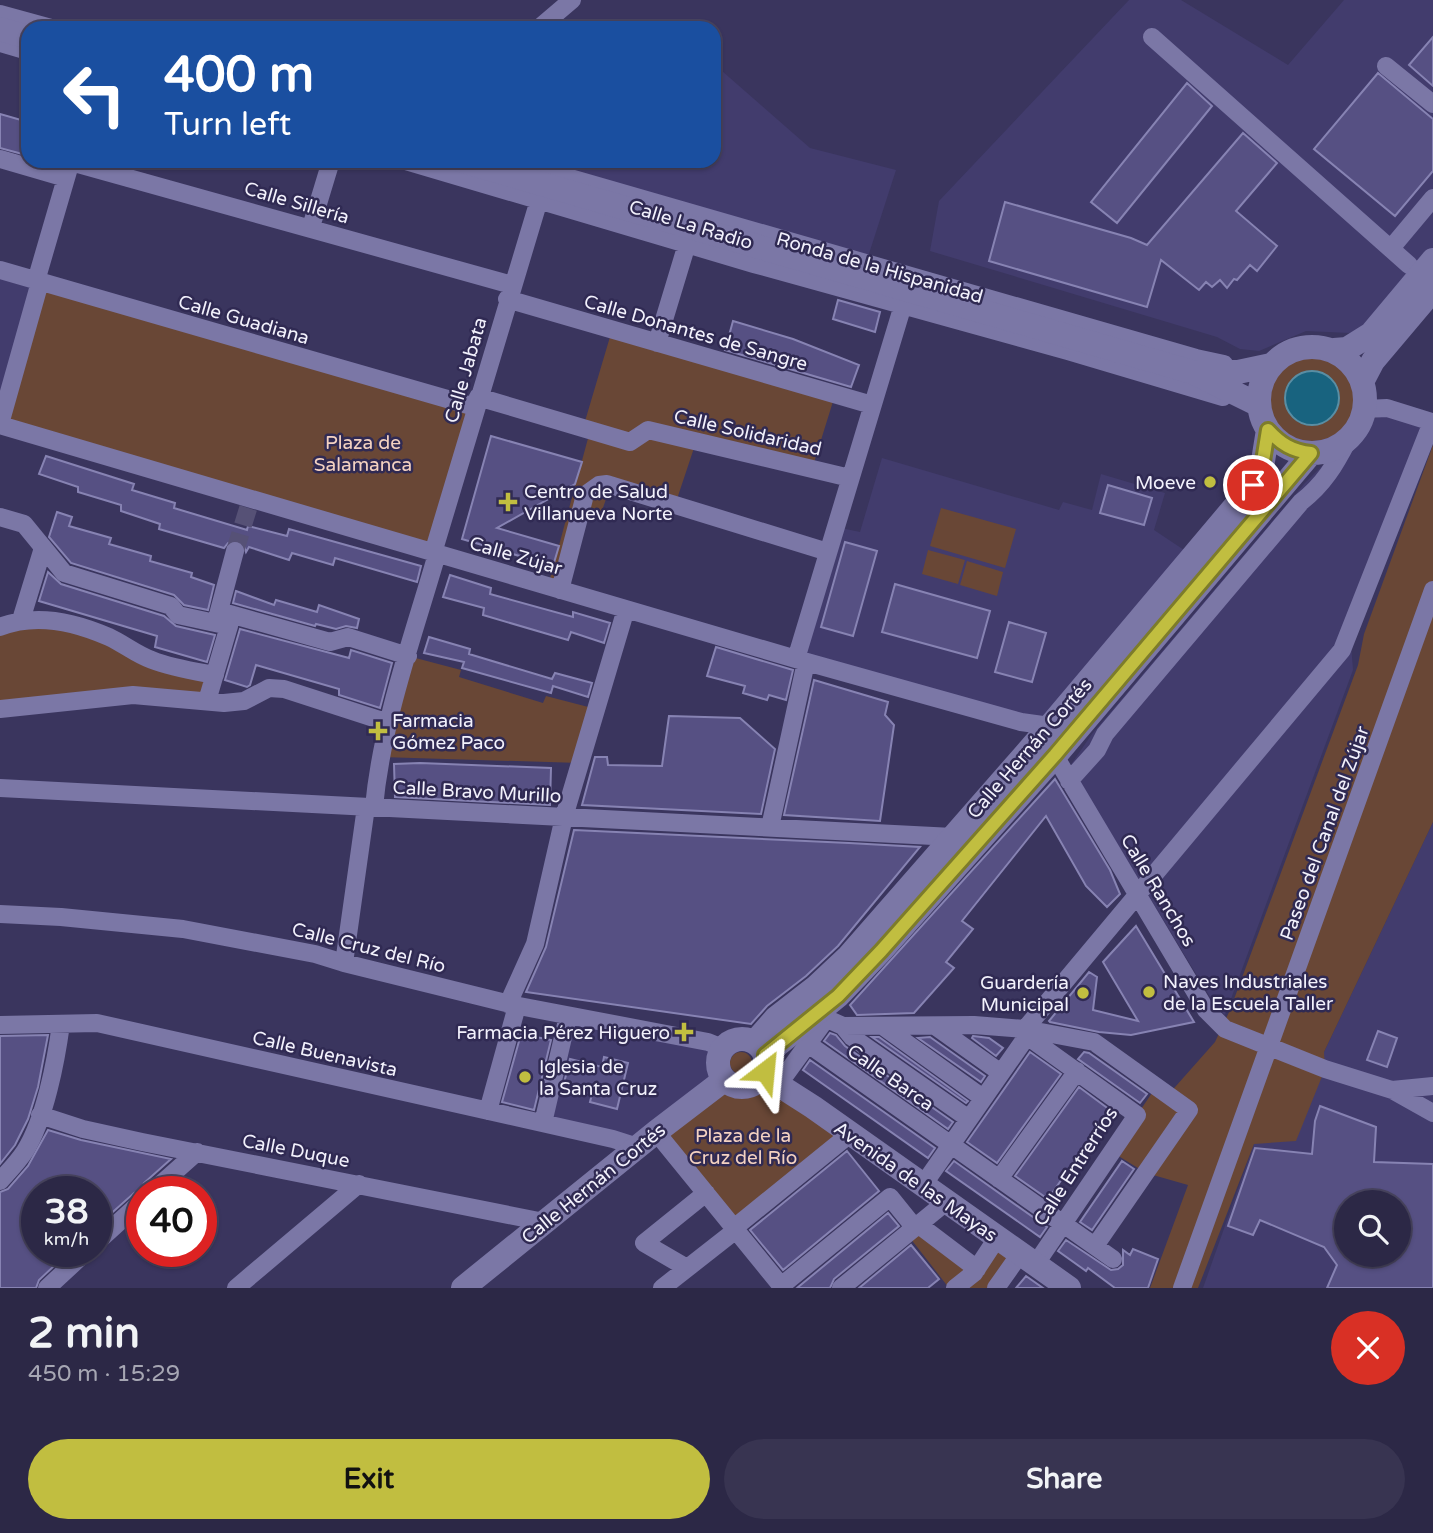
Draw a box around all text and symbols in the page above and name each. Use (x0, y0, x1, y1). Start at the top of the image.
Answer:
text: 400 m (164, 46, 314, 105)
icon: left (49, 49, 140, 140)
text: Turn left (164, 106, 291, 144)
street label: Calle Sillería (242, 177, 352, 228)
street label: Calle La Radio (626, 196, 755, 254)
street label: Ronda de la Hispanidad (774, 228, 986, 308)
street label: Calle Donantes de Sangre (581, 290, 810, 375)
street label: Calle Guadiana (176, 291, 312, 349)
street label: Calle Jabata (440, 315, 492, 426)
street label: Calle Solidaridad (672, 405, 824, 461)
park label: Plaza de Salamanca (314, 432, 412, 476)
pin (1223, 455, 1283, 515)
icon: arrive (1234, 466, 1272, 504)
place label: Moeve (1135, 472, 1196, 494)
marker: Moeve (1202, 474, 1218, 490)
place label: Centro de Salud Villanueva Norte (524, 481, 673, 525)
marker: Centro de Salud Villanueva Norte (498, 492, 518, 512)
street label: Calle Zújar (467, 532, 565, 580)
street label: Calle Hernán Cortés (963, 674, 1097, 823)
place label: Farmacia Gómez Paco (392, 710, 505, 754)
marker: Farmacia Gómez Paco (370, 723, 386, 739)
street label: Paseo del Canal del Zújar (1276, 723, 1374, 943)
street label: Calle Bravo Murillo (392, 777, 562, 807)
street label: Calle Ranchos (1116, 830, 1200, 951)
street label: Calle Cruz del Río (290, 918, 448, 978)
place label: Naves Industriales de la Escuela Taller (1163, 971, 1334, 1015)
place label: Guardería Municipal (980, 972, 1069, 1016)
marker: Naves Industriales de la Escuela Taller (1141, 984, 1157, 1000)
marker: Guardería Municipal (1075, 985, 1091, 1001)
place label: Farmacia Pérez Higuero (456, 1022, 670, 1044)
marker: Farmacia Pérez Higuero (676, 1024, 692, 1040)
street label: Calle Buenavista (250, 1027, 399, 1081)
position arrow (728, 1034, 802, 1108)
street label: Calle Barca (843, 1040, 938, 1116)
place label: Iglesia de la Santa Cruz (539, 1056, 657, 1100)
marker: Iglesia de la Santa Cruz (517, 1069, 533, 1085)
street label: Calle Entrerríos (1029, 1103, 1122, 1230)
street label: Avenida de las Mayas (830, 1117, 1001, 1246)
street label: Calle Hernán Cortés (517, 1119, 670, 1249)
park label: Plaza de la Cruz del Río (689, 1125, 797, 1169)
street label: Calle Duque (240, 1130, 351, 1172)
speed limit sign: 40 (126, 1176, 217, 1267)
map controls (1334, 1190, 1411, 1267)
button: search (1334, 1190, 1411, 1267)
text: 38 (45, 1191, 88, 1233)
text: km/h (44, 1228, 89, 1250)
text: 2 min (28, 1308, 140, 1359)
button: close (1331, 1311, 1405, 1385)
text: 450 m · 15:29 (28, 1360, 180, 1388)
button: Exit (28, 1439, 710, 1519)
button: Share (724, 1439, 1405, 1519)

